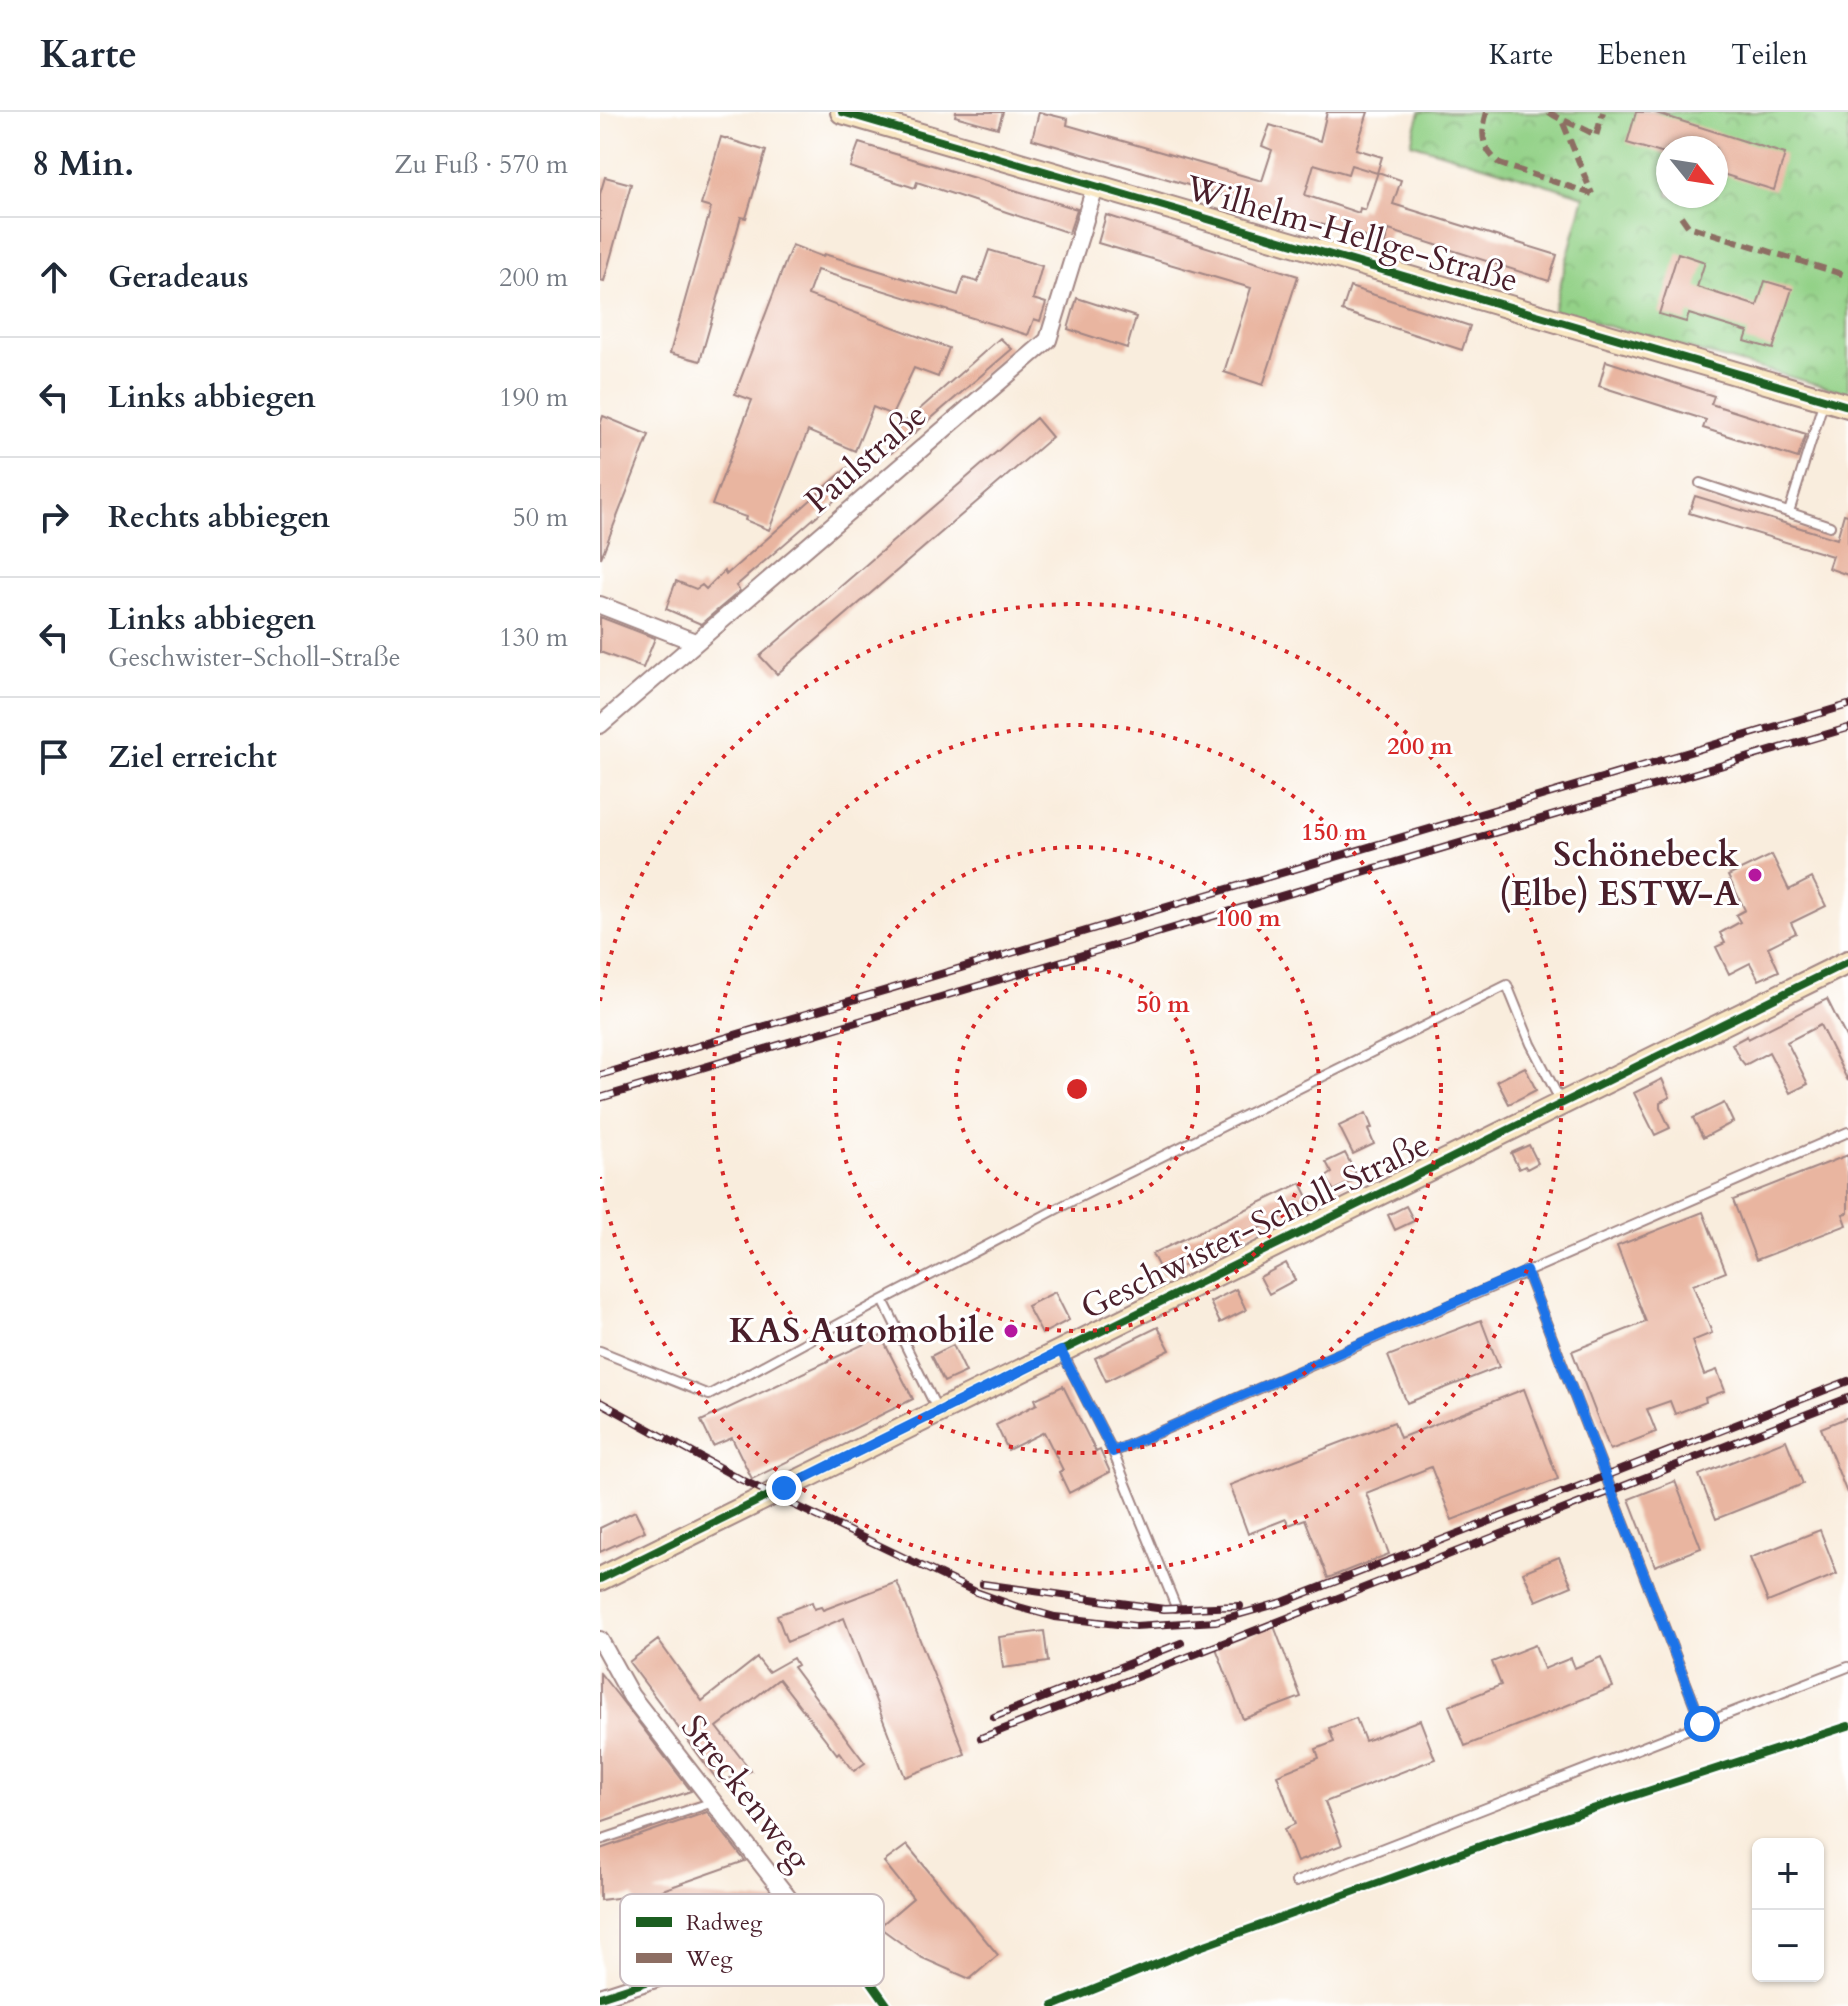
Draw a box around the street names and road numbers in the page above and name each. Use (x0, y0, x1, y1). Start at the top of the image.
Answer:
street label: Wilhelm-Hellge-Straße (1179, 164, 1524, 303)
street label: Paulstraße (795, 392, 937, 524)
street label: Geschwister-Scholl-Straße (1073, 1122, 1437, 1330)
street label: Streckenweg (671, 1706, 821, 1880)

